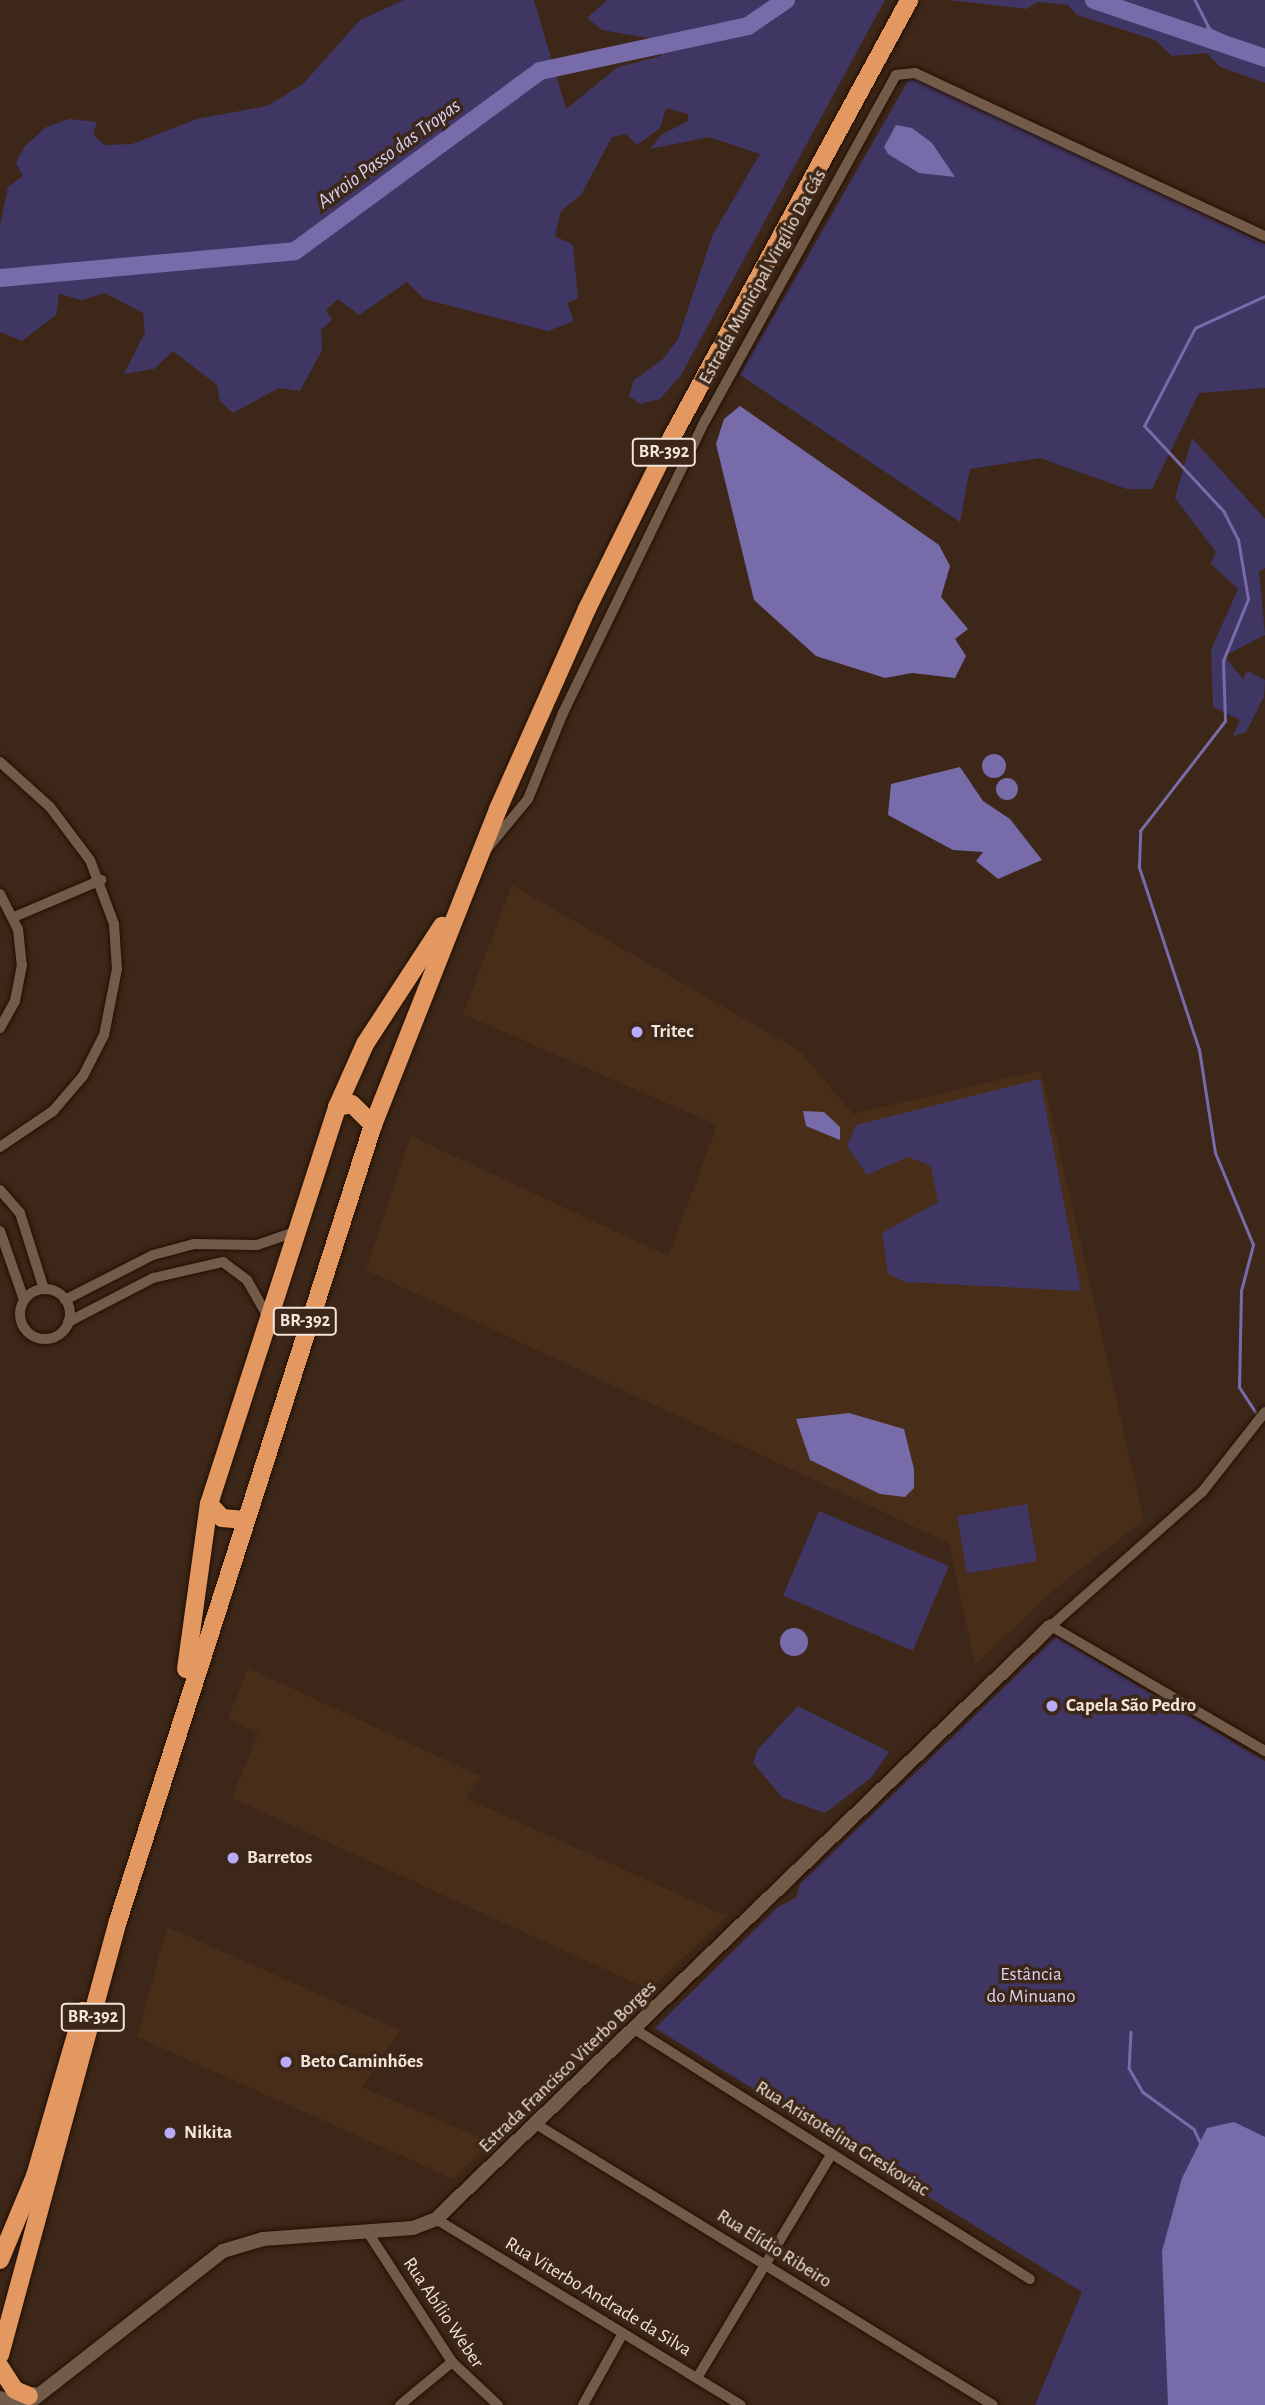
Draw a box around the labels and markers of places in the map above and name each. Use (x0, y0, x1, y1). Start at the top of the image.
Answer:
place label: Tritec (651, 1021, 694, 1043)
marker: Tritec (629, 1024, 645, 1040)
place label: Capela São Pedro (1066, 1695, 1196, 1717)
marker: Capela São Pedro (1044, 1698, 1060, 1714)
place label: Barretos (247, 1847, 312, 1869)
marker: Barretos (225, 1850, 241, 1866)
place label: Beto Caminhões (300, 2051, 423, 2073)
marker: Beto Caminhões (278, 2054, 294, 2070)
place label: Nikita (184, 2122, 232, 2144)
marker: Nikita (162, 2125, 178, 2141)

